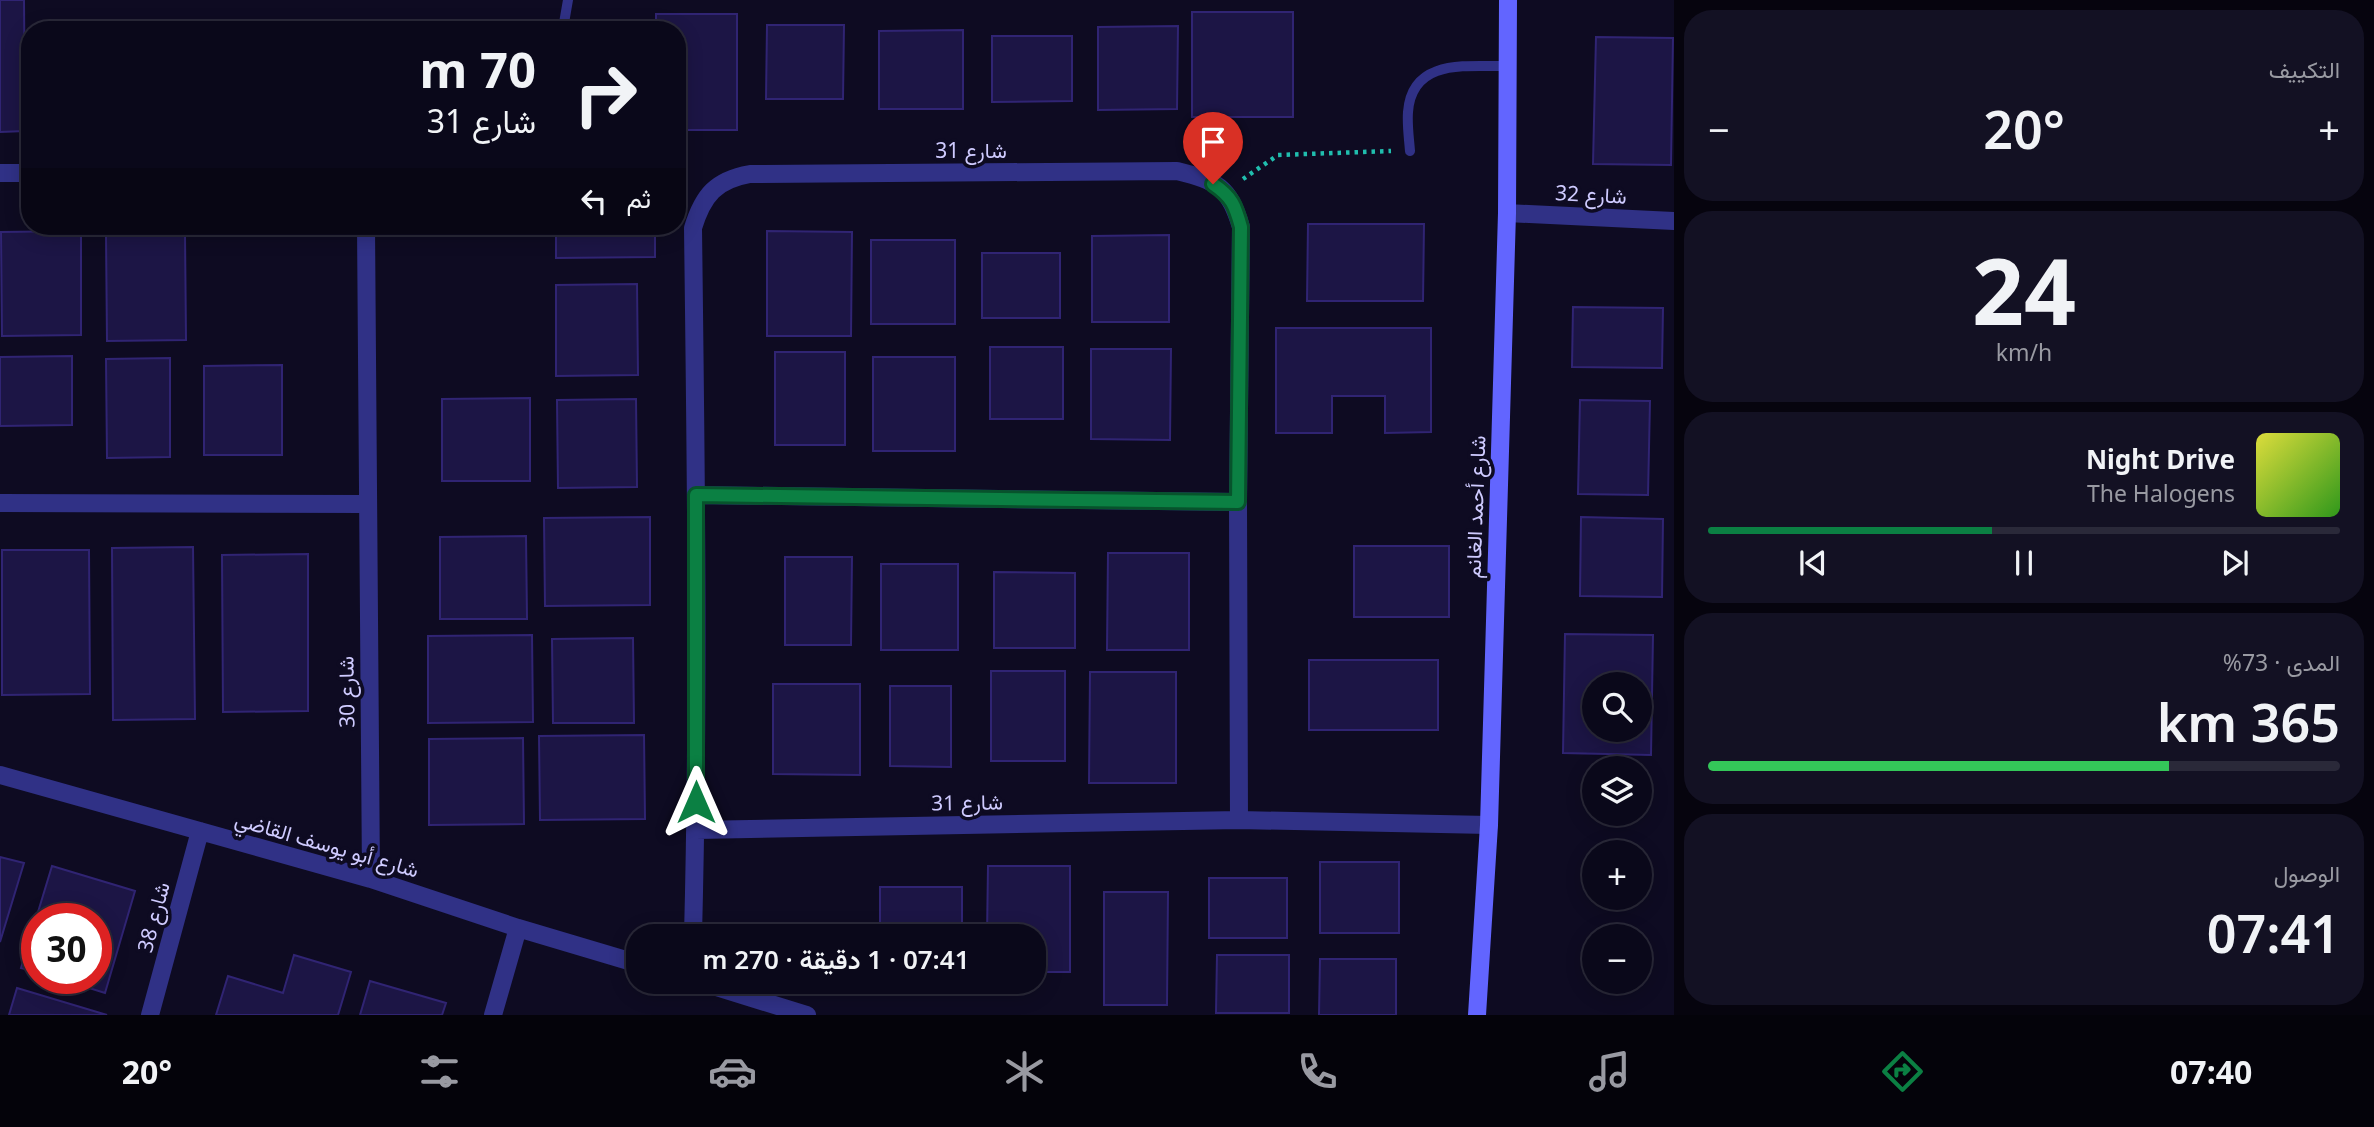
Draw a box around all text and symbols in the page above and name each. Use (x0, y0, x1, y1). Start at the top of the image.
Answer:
text: 70 m (419, 36, 536, 102)
icon: right (560, 49, 651, 140)
text: التكييف (2269, 53, 2340, 85)
text: 20° (1983, 93, 2065, 164)
text: شارع 31 (427, 99, 536, 142)
text: − (1708, 103, 1730, 155)
text: + (2318, 103, 2340, 155)
pin (1183, 112, 1243, 184)
icon: arrive (1194, 123, 1232, 161)
street label: شارع 31 (935, 136, 1007, 165)
street label: شارع 32 (1554, 178, 1628, 211)
text: ثم (627, 180, 651, 216)
icon: left (575, 182, 613, 220)
text: 24 (1972, 228, 2076, 352)
text: km/h (1996, 336, 2052, 368)
street label: شارع أحمد الغانم (1459, 435, 1492, 579)
text: Night Drive (2086, 441, 2235, 477)
text: The Halogens (2087, 477, 2235, 509)
icon: previous (1794, 544, 1832, 582)
icon: pause (2005, 544, 2043, 582)
icon: next (2216, 544, 2254, 582)
text: المدى · 73% (2223, 646, 2340, 678)
street label: شارع 30 (331, 656, 362, 728)
map controls (1582, 672, 1652, 994)
button: search (1582, 672, 1652, 742)
text: 365 km (2157, 686, 2340, 757)
button: layers (1582, 756, 1652, 826)
position arrow (659, 765, 733, 839)
street label: شارع 31 (931, 787, 1003, 818)
street label: شارع أبو يوسف القاضي (231, 804, 422, 888)
button: + (1582, 840, 1652, 910)
text: الوصول (2274, 857, 2340, 889)
street label: شارع 38 (130, 879, 177, 956)
text: 07:41 (2207, 897, 2340, 968)
speed limit sign: 30 (21, 903, 112, 994)
button: − (1582, 924, 1652, 994)
text: 07:41 · 1 دقيقة · 270 m (702, 941, 970, 977)
icon: filters (415, 1047, 464, 1096)
icon: car (708, 1047, 757, 1096)
icon: climate (1000, 1047, 1049, 1096)
icon: phone (1293, 1047, 1342, 1096)
icon: music (1585, 1047, 1634, 1096)
icon: directions (1878, 1047, 1927, 1096)
text: 20° (122, 1050, 172, 1093)
text: 07:40 (2170, 1050, 2252, 1093)

